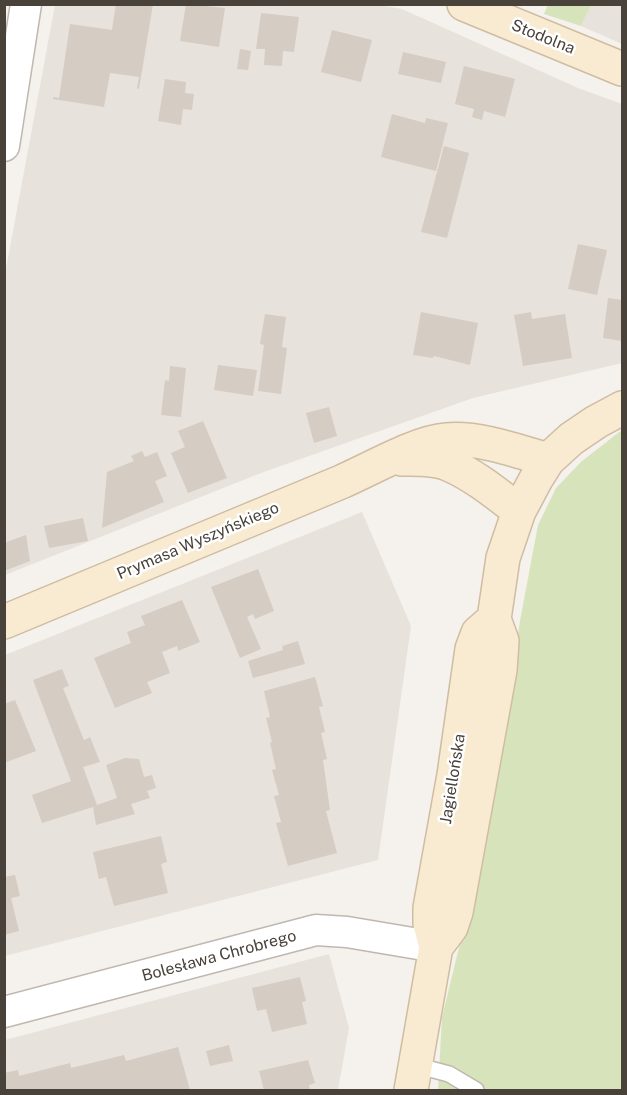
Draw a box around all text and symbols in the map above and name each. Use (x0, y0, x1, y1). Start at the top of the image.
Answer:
street label: Stodolna (508, 16, 578, 58)
street label: Prymasa Wyszyńskiego (114, 498, 282, 584)
street label: Jagiellońska (436, 733, 470, 825)
street label: Bolesława Chrobrego (140, 926, 298, 986)

